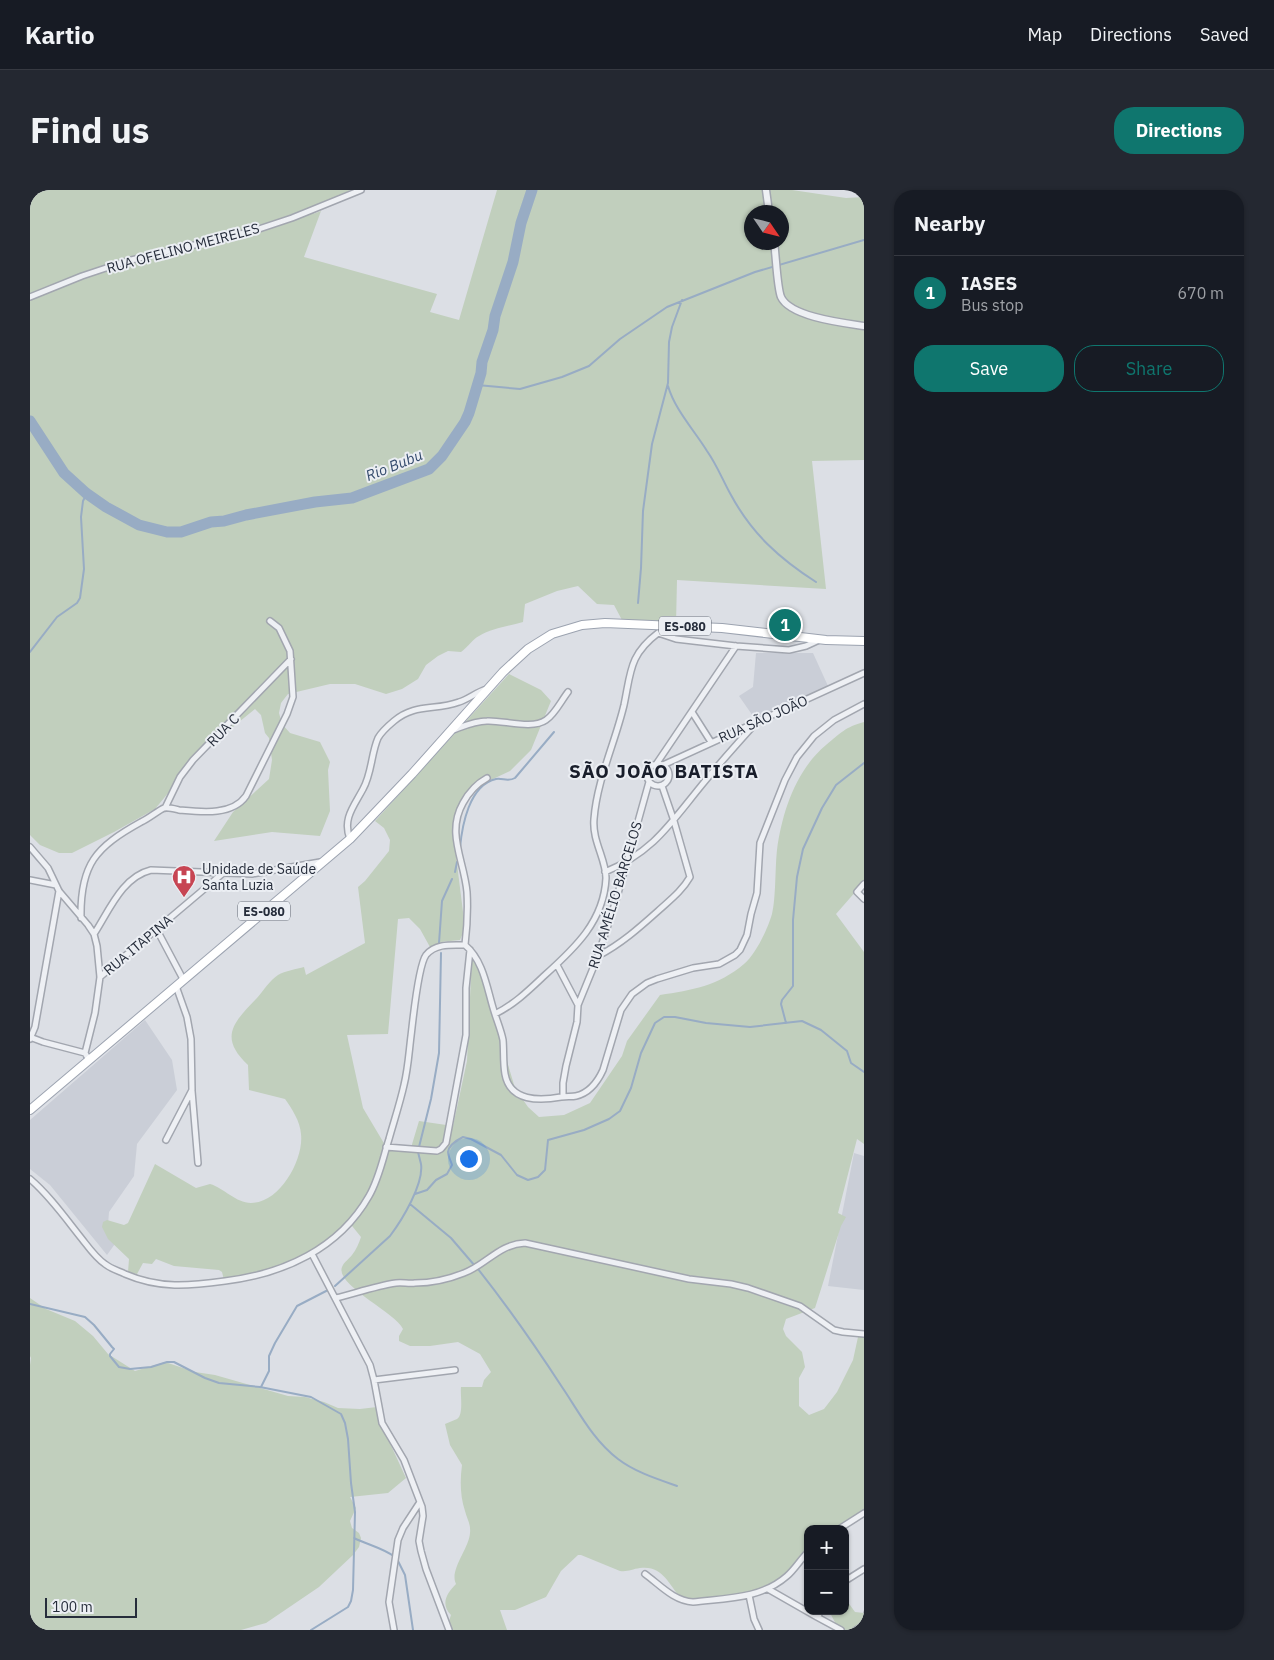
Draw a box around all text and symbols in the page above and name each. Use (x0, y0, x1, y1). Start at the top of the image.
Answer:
text: Kartio (25, 19, 95, 51)
text: Map (1027, 23, 1062, 46)
text: Directions (1090, 23, 1172, 46)
text: Saved (1200, 23, 1249, 46)
text: Find us (30, 107, 149, 153)
button: Directions (1114, 107, 1244, 154)
north arrow (744, 205, 789, 250)
text: Nearby (914, 209, 985, 237)
street label: RUA OFELINO MEIRELES (105, 219, 261, 277)
text: IASES (961, 271, 1017, 295)
text: 1 (925, 283, 935, 303)
text: 670 m (1177, 283, 1224, 303)
text: Bus stop (961, 295, 1024, 315)
button: Save (914, 345, 1064, 392)
button: Share (1074, 345, 1224, 392)
water label: Rio Bubu (363, 445, 425, 485)
pin: 1 (769, 606, 801, 644)
road number: ES-080 (659, 616, 711, 636)
street label: RUA SÃO JOÃO (715, 691, 811, 747)
street label: RUA C (203, 709, 243, 750)
district label: SÃO JOÃO BATISTA (569, 759, 759, 783)
street label: RUA AMÉLIO BARCELOS (583, 819, 646, 971)
place label: Unidade de Saúde Santa Luzia (202, 860, 316, 894)
hospital icon: Unidade de Saúde Santa Luzia (171, 864, 197, 898)
road number: ES-080 (238, 901, 290, 920)
street label: RUA ITAPINA (100, 911, 176, 979)
your location (456, 1146, 482, 1172)
map controls (804, 1525, 849, 1615)
button: + (804, 1525, 849, 1570)
button: − (804, 1570, 849, 1615)
scale bar (45, 1595, 138, 1618)
text: 100 m (52, 1598, 93, 1616)

